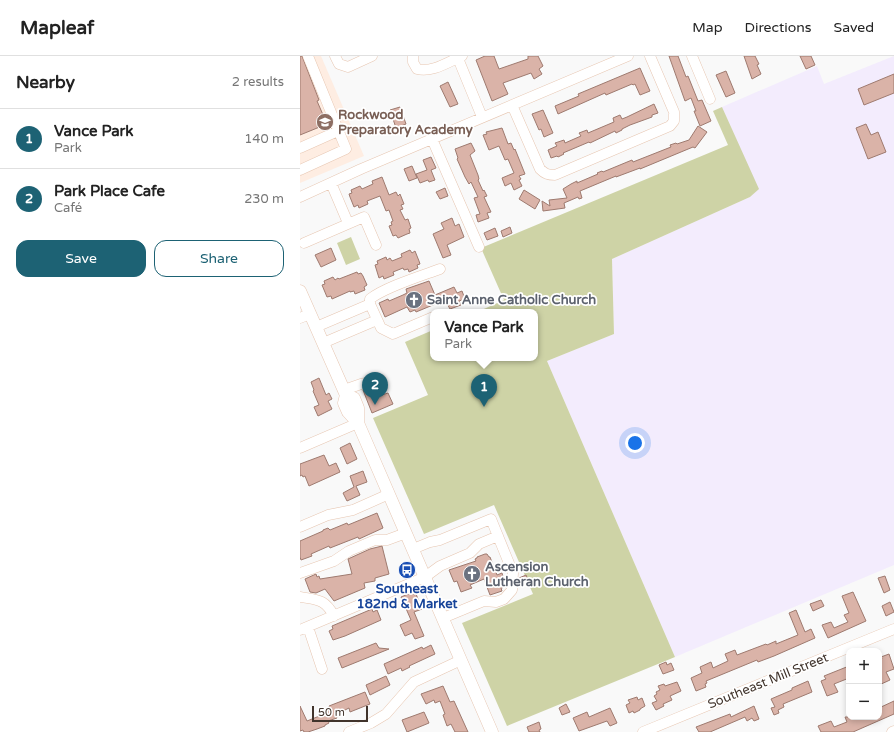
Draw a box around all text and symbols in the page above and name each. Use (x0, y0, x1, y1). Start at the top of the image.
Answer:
text: Mapleaf (20, 17, 94, 39)
text: Map (692, 19, 723, 36)
text: Directions (745, 19, 812, 36)
text: Saved (834, 19, 874, 36)
text: Nearby (16, 72, 75, 93)
text: 2 results (232, 74, 284, 90)
place label: Rockwood Preparatory Academy (338, 107, 473, 138)
school or university icon: Rockwood Preparatory Academy (315, 112, 335, 132)
text: Vance Park (54, 122, 134, 140)
text: 1 (25, 131, 33, 147)
text: 140 m (244, 131, 284, 147)
text: Park (54, 140, 82, 156)
text: Park Place Cafe (54, 182, 165, 200)
text: 2 (25, 191, 33, 207)
text: 230 m (244, 191, 284, 207)
text: Café (54, 200, 82, 216)
button: Save (16, 240, 146, 277)
button: Share (154, 240, 284, 277)
church icon: Saint Anne Catholic Church (404, 290, 424, 310)
place label: Saint Anne Catholic Church (427, 292, 596, 308)
popup (430, 309, 538, 361)
text: Vance Park (444, 318, 524, 336)
text: Park (444, 336, 472, 352)
pin: 2 (362, 372, 388, 405)
pin: 1 (471, 374, 497, 407)
your location (625, 433, 645, 453)
place label: Ascension Lutheran Church (485, 559, 589, 590)
bus stop icon: Southeast 182nd & Market (397, 560, 417, 580)
church icon: Ascension Lutheran Church (462, 564, 482, 584)
place label: Southeast 182nd & Market (356, 581, 458, 612)
map controls (846, 648, 882, 720)
button: + (846, 648, 882, 684)
street label: Southeast Mill Street (705, 649, 831, 713)
button: − (846, 684, 882, 720)
scale bar (312, 704, 368, 723)
text: 50 m (318, 706, 345, 719)

